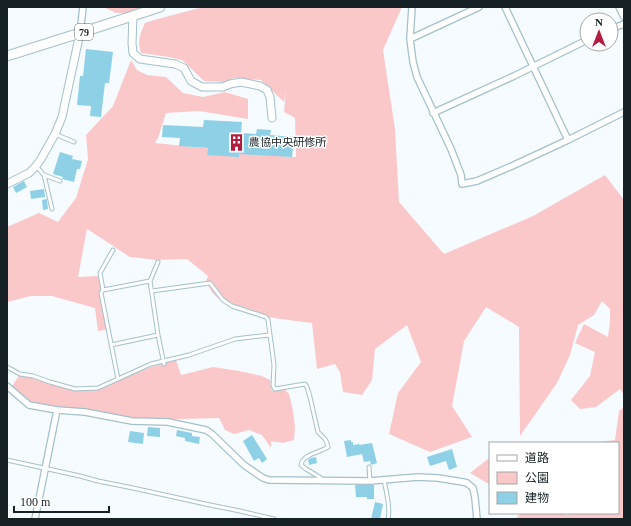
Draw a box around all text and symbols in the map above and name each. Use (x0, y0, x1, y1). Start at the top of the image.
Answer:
north arrow (579, 12, 619, 52)
text: N (595, 16, 603, 28)
road number: 79 (75, 24, 93, 40)
building icon: 農協中央研修所 (226, 132, 246, 152)
place label: 農協中央研修所 (249, 136, 327, 148)
legend (489, 442, 619, 514)
text: 道路 (525, 451, 549, 465)
text: 公園 (525, 471, 549, 485)
scale bar (14, 488, 109, 514)
text: 建物 (525, 491, 549, 505)
text: 100 m (20, 495, 51, 509)

